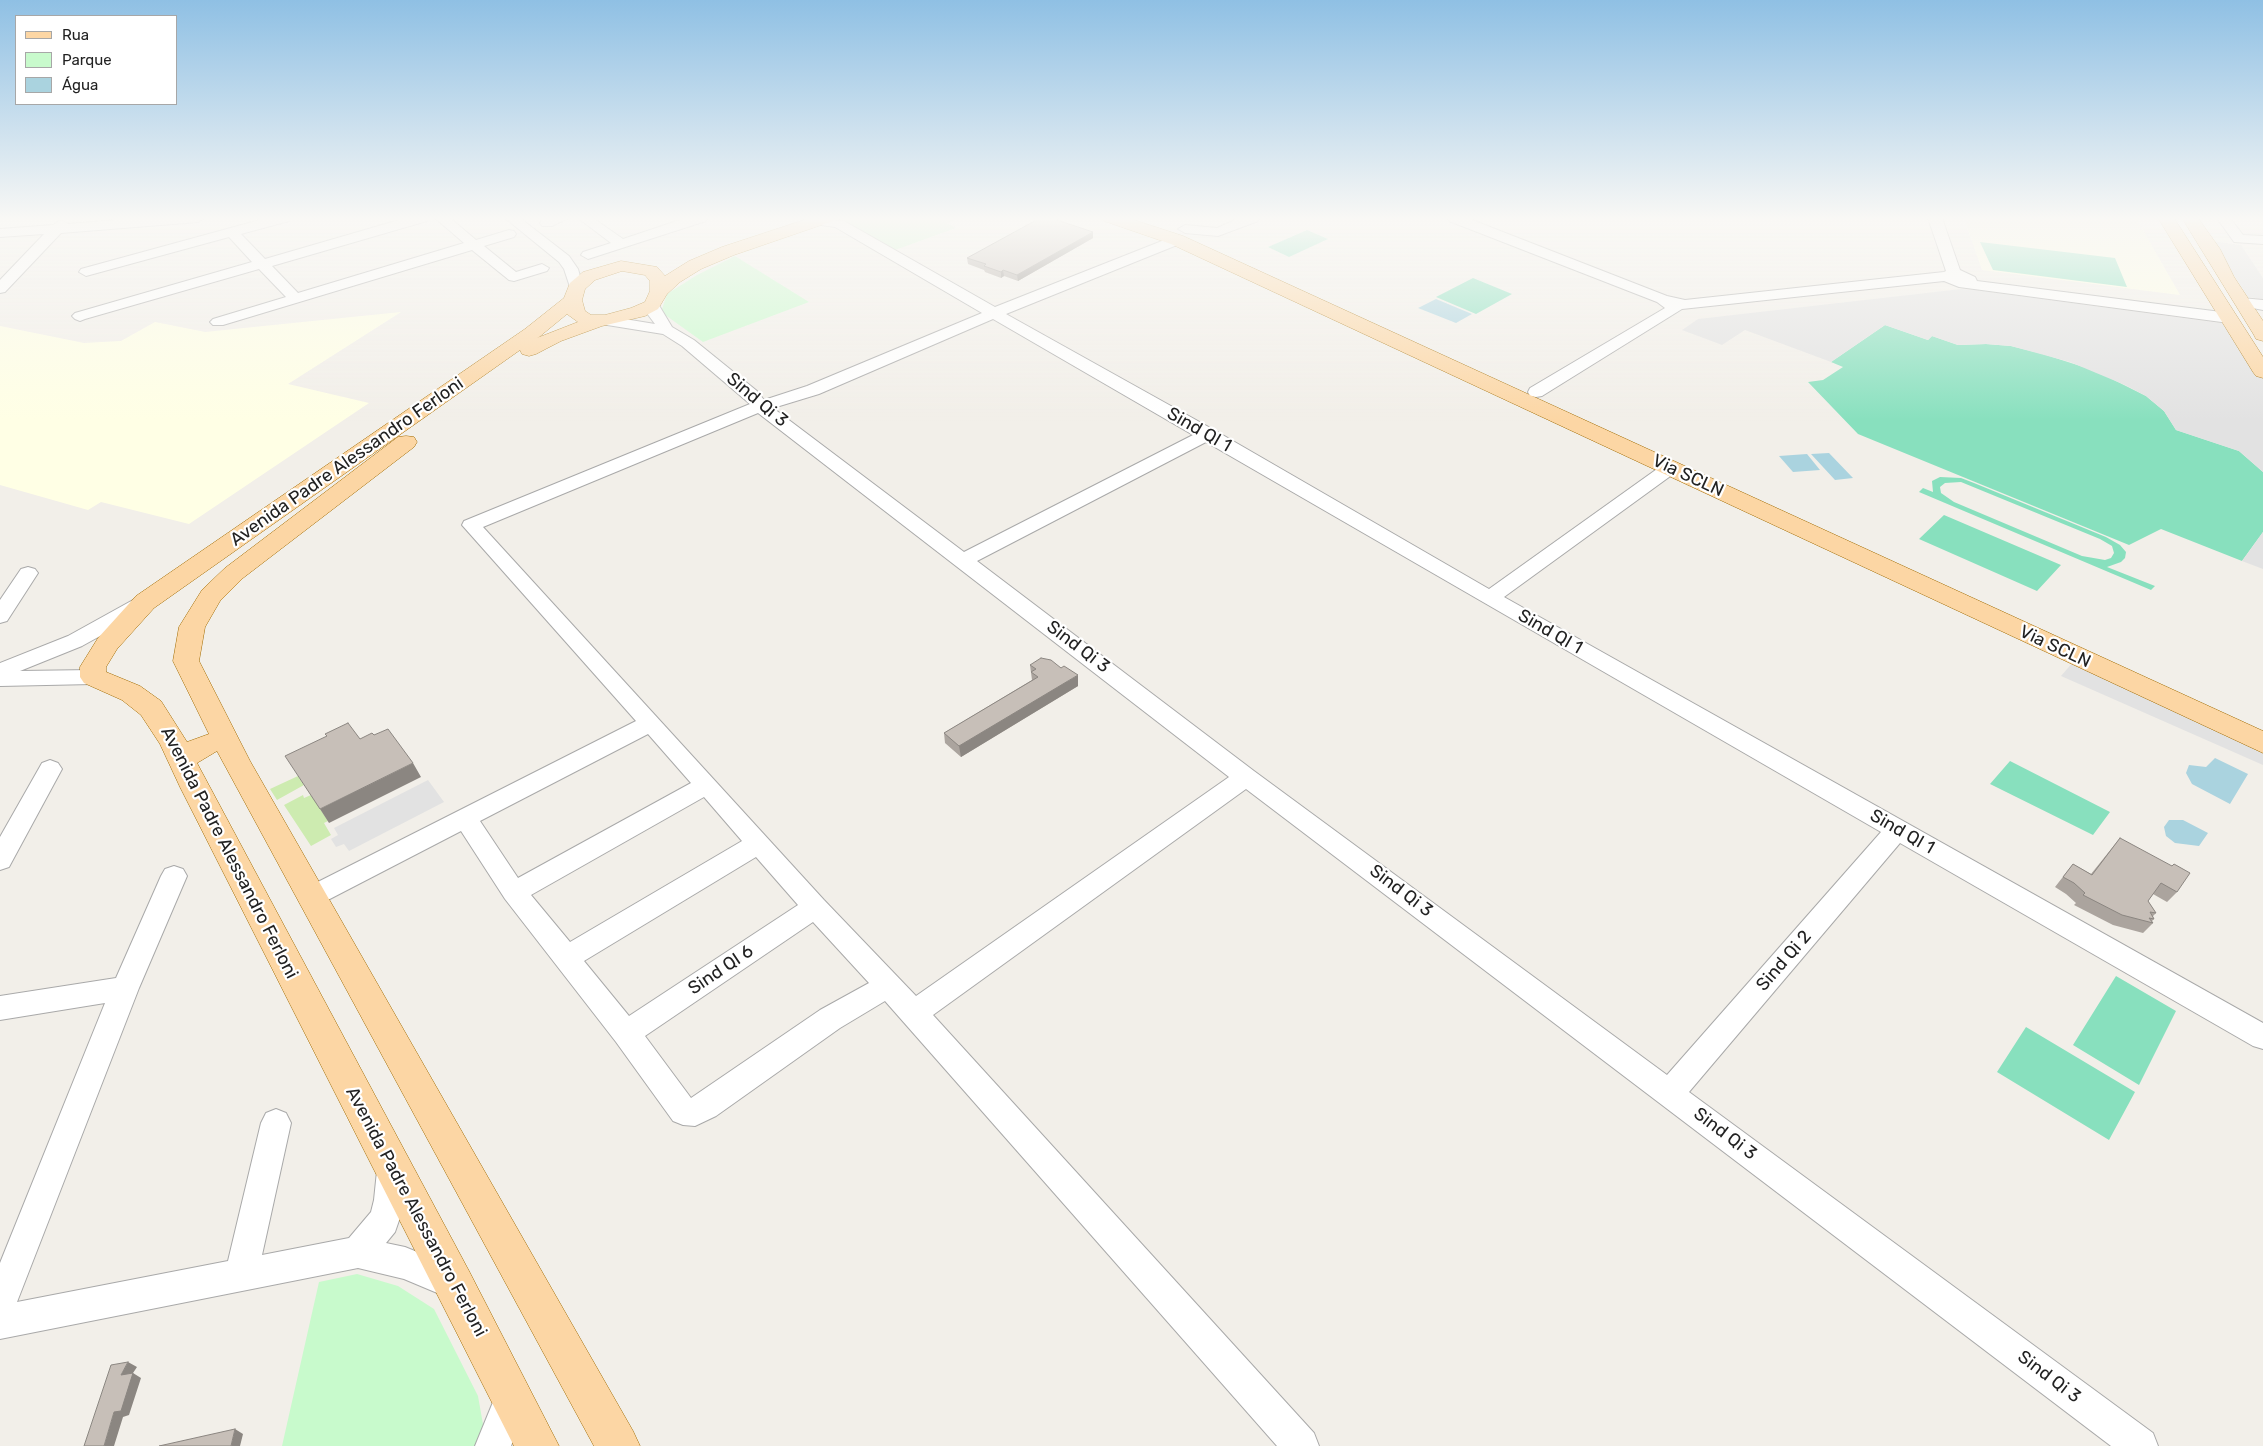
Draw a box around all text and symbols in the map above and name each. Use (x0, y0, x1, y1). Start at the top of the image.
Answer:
legend (15, 15, 178, 105)
text: Rua (62, 26, 89, 44)
text: Parque (62, 51, 112, 69)
text: Água (62, 76, 98, 94)
street label: Sind Qi 3 (722, 368, 792, 432)
street label: Avenida Padre Alessandro Ferloni (226, 373, 468, 551)
street label: Sind QI 1 (1163, 403, 1235, 457)
street label: Via SCLN (1649, 450, 1727, 502)
street label: Sind QI 1 (1514, 605, 1586, 659)
street label: Sind Qi 3 (1042, 616, 1114, 678)
street label: Via SCLN (2016, 621, 2094, 673)
street label: Avenida Padre Alessandro Ferloni (156, 723, 302, 983)
street label: Sind QI 1 (1866, 805, 1938, 859)
street label: Sind Qi 3 (1365, 860, 1437, 922)
street label: Sind Qi 2 (1752, 926, 1816, 996)
street label: Sind QI 6 (684, 940, 758, 1000)
street label: Avenida Padre Alessandro Ferloni (341, 1083, 491, 1341)
street label: Sind Qi 3 (1689, 1103, 1761, 1165)
street label: Sind Qi 3 (2013, 1346, 2085, 1408)

